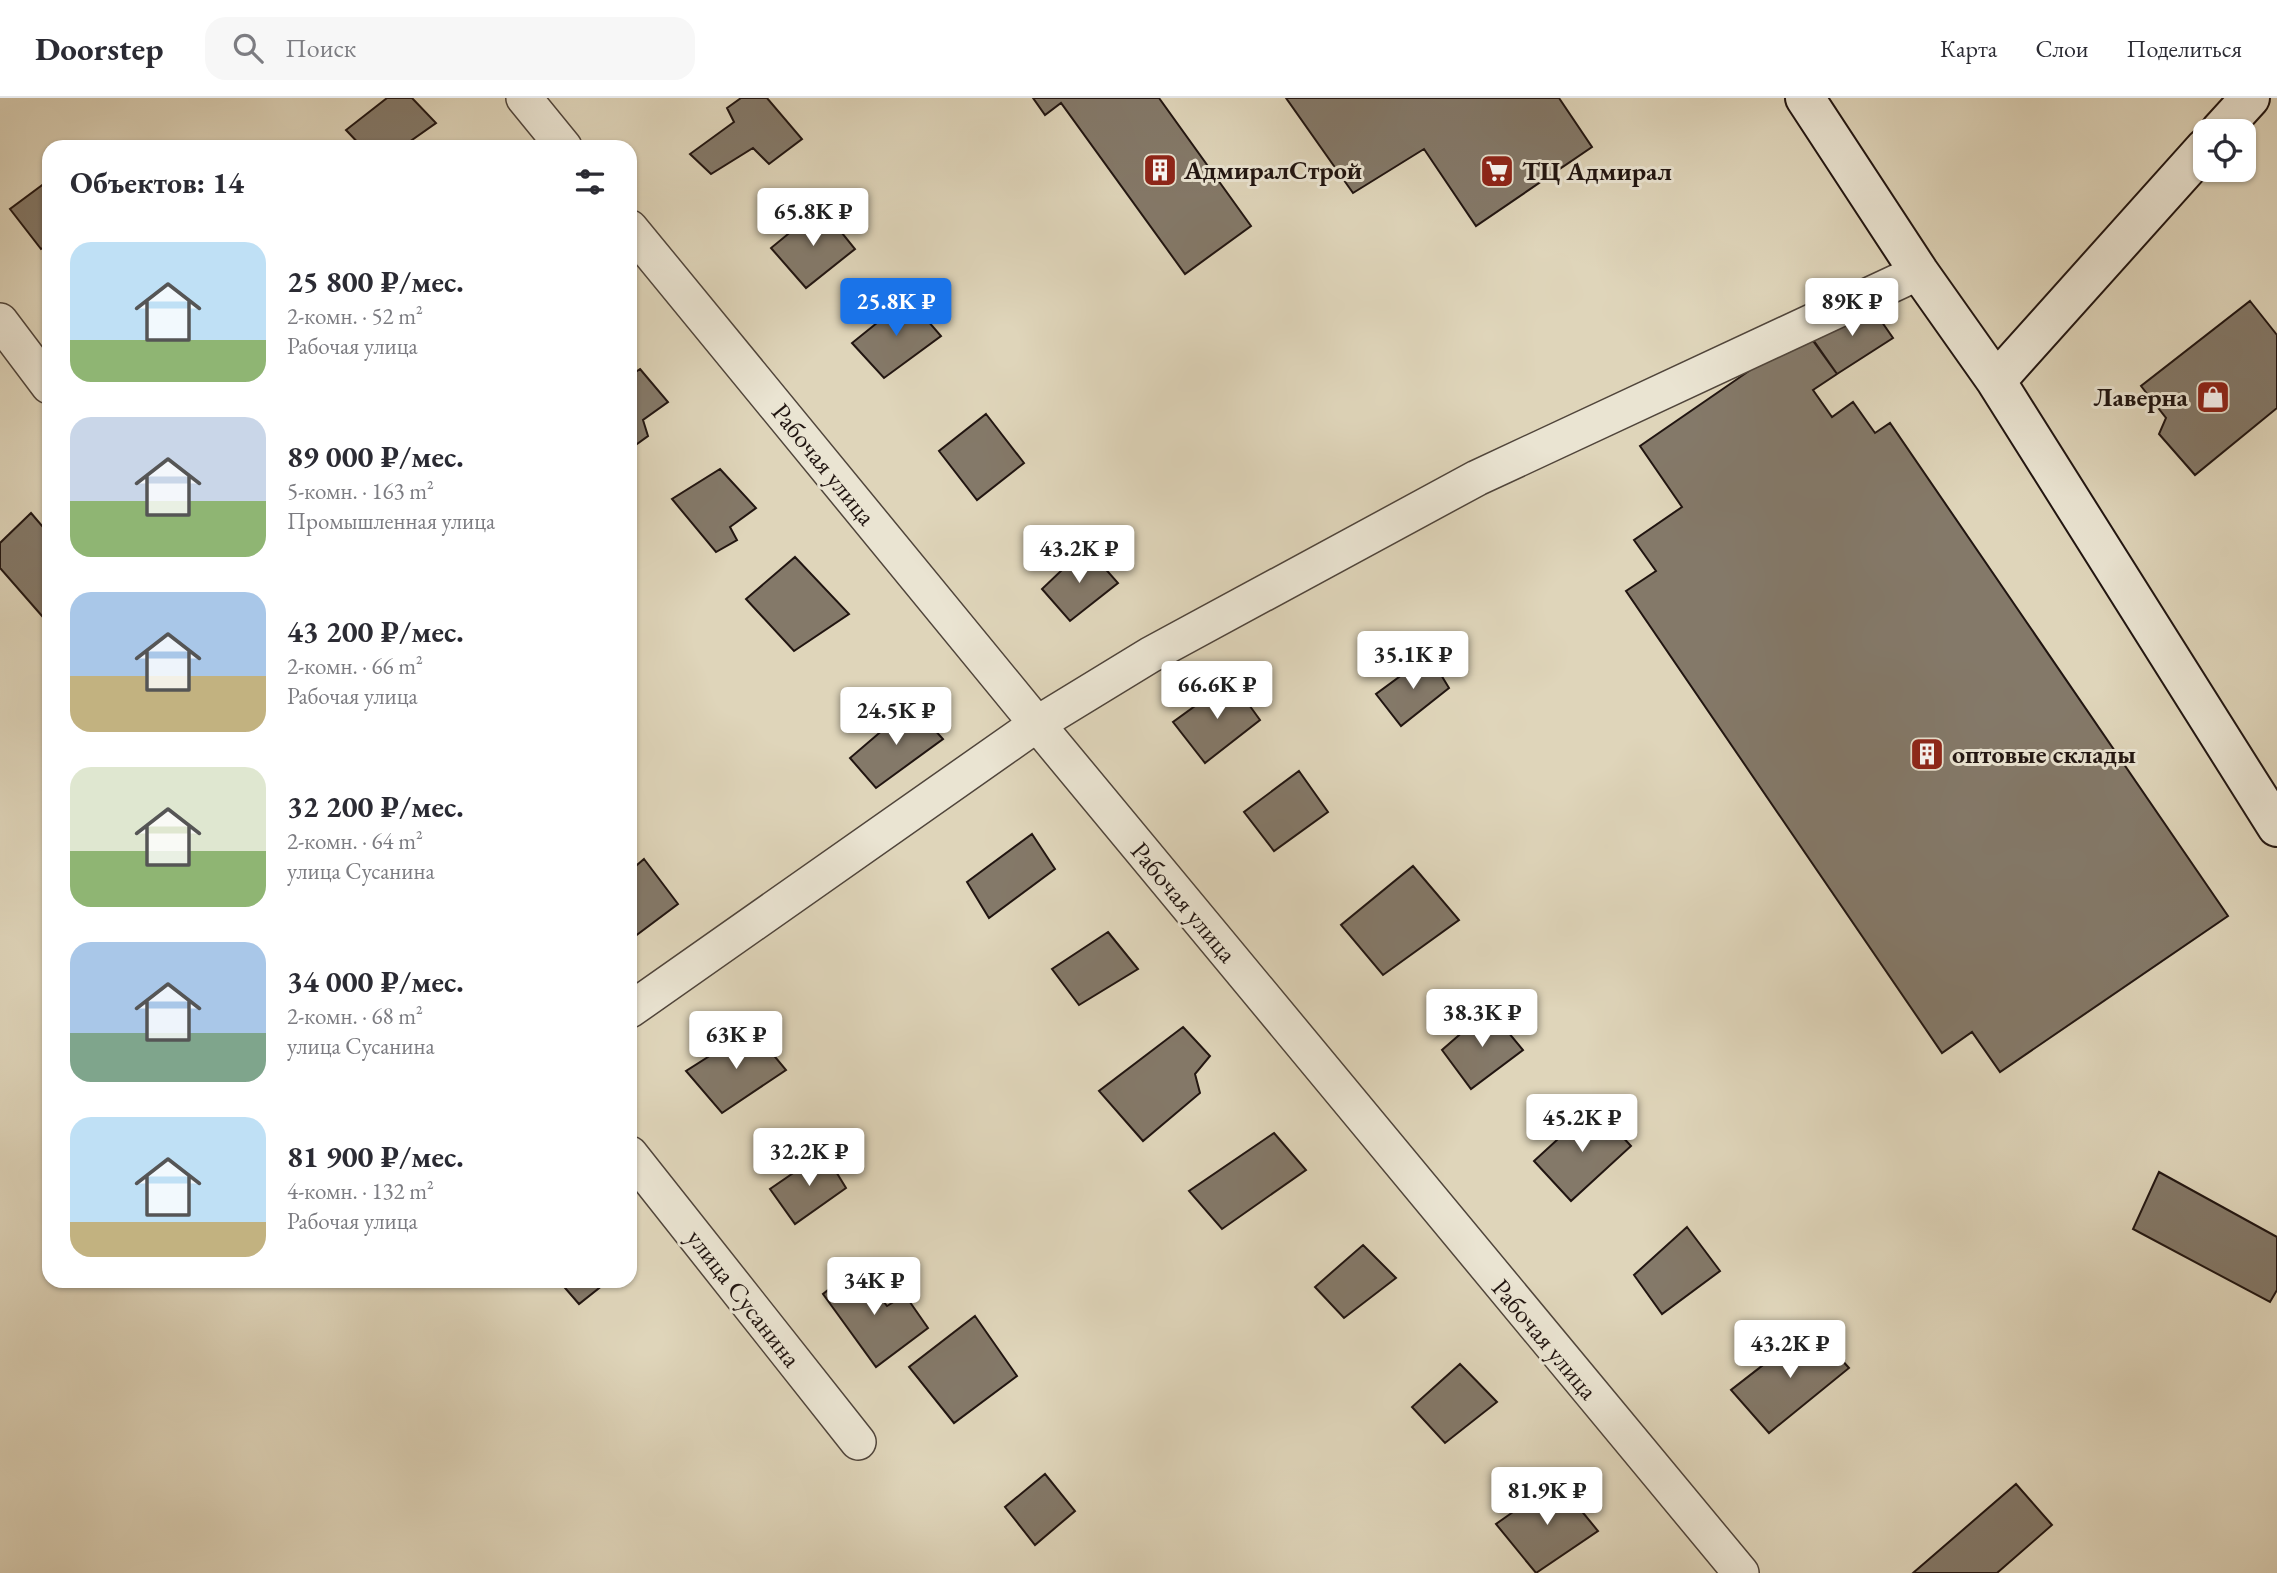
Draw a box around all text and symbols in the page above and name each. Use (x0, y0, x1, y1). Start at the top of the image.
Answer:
search box (205, 17, 695, 80)
text: Doorstep (35, 27, 163, 70)
icon: search (229, 29, 267, 67)
text: Поиск (285, 31, 356, 65)
text: Карта (1940, 33, 1997, 64)
text: Слои (2035, 33, 2089, 64)
text: Поделиться (2127, 33, 2242, 64)
map controls (2193, 119, 2256, 182)
button: locate (2193, 119, 2256, 182)
building icon: АдмиралСтрой (1141, 151, 1179, 189)
supermarket icon: ТЦ Адмирал (1478, 152, 1516, 190)
place label: АдмиралСтрой (1183, 153, 1362, 187)
place label: ТЦ Адмирал (1522, 154, 1672, 188)
text: Объектов: 14 (70, 163, 244, 202)
icon: filters (571, 163, 609, 201)
pin: 65.8K ₽ (748, 188, 878, 248)
text: 65.8K ₽ (773, 196, 853, 226)
text: 25 800 ₽/мес. (287, 262, 464, 301)
icon: home (126, 270, 210, 354)
pin: 25.8K ₽ (831, 278, 961, 338)
pin: 89K ₽ (1803, 278, 1901, 338)
text: 25.8K ₽ (856, 286, 936, 316)
text: 89K ₽ (1821, 286, 1883, 316)
text: 2-комн. · 52 m² (287, 301, 423, 331)
text: Рабочая улица (287, 331, 418, 361)
shop icon: Лаверна (2194, 378, 2232, 416)
place label: Лаверна (2093, 380, 2189, 414)
street label: Рабочая улица (764, 396, 884, 533)
text: 89 000 ₽/мес. (287, 437, 464, 476)
icon: home (126, 445, 210, 529)
text: 5-комн. · 163 m² (287, 476, 434, 506)
text: Промышленная улица (287, 506, 495, 536)
pin: 43.2K ₽ (1014, 526, 1144, 585)
text: 43.2K ₽ (1039, 533, 1119, 563)
text: 43 200 ₽/мес. (287, 612, 464, 651)
icon: home (126, 620, 210, 704)
pin: 35.1K ₽ (1348, 632, 1478, 691)
text: 35.1K ₽ (1373, 639, 1453, 669)
text: 2-комн. · 66 m² (287, 651, 423, 681)
pin: 66.6K ₽ (1152, 662, 1282, 721)
text: 66.6K ₽ (1177, 669, 1257, 699)
text: Рабочая улица (287, 681, 418, 711)
pin: 24.5K ₽ (831, 688, 961, 747)
text: 24.5K ₽ (856, 695, 936, 725)
building icon: оптовые склады (1908, 735, 1946, 773)
place label: оптовые склады (1952, 737, 2136, 771)
text: 32 200 ₽/мес. (287, 787, 464, 826)
icon: home (126, 795, 210, 879)
text: 2-комн. · 64 m² (287, 826, 423, 856)
street label: Рабочая улица (1123, 834, 1245, 970)
text: улица Сусанина (287, 856, 435, 886)
text: 34 000 ₽/мес. (287, 962, 464, 1001)
icon: home (126, 970, 210, 1054)
pin: 38.3K ₽ (1417, 990, 1547, 1049)
text: 38.3K ₽ (1442, 997, 1522, 1027)
text: 2-комн. · 68 m² (287, 1001, 423, 1031)
pin: 63K ₽ (687, 1012, 785, 1071)
text: 63K ₽ (705, 1019, 767, 1049)
text: улица Сусанина (287, 1031, 435, 1061)
pin: 45.2K ₽ (1517, 1094, 1647, 1154)
text: 45.2K ₽ (1542, 1102, 1622, 1132)
pin: 32.2K ₽ (744, 1128, 874, 1188)
text: 32.2K ₽ (769, 1136, 849, 1166)
text: 81 900 ₽/мес. (287, 1137, 464, 1176)
icon: home (126, 1145, 210, 1229)
text: 4-комн. · 132 m² (287, 1176, 434, 1206)
text: Рабочая улица (287, 1206, 418, 1236)
street label: улица Сусанина (679, 1222, 809, 1375)
pin: 34K ₽ (825, 1258, 923, 1317)
text: 34K ₽ (843, 1265, 905, 1295)
street label: Рабочая улица (1484, 1271, 1606, 1407)
pin: 43.2K ₽ (1725, 1320, 1855, 1380)
text: 43.2K ₽ (1750, 1328, 1830, 1358)
pin: 81.9K ₽ (1482, 1468, 1612, 1527)
text: 81.9K ₽ (1507, 1475, 1587, 1505)

